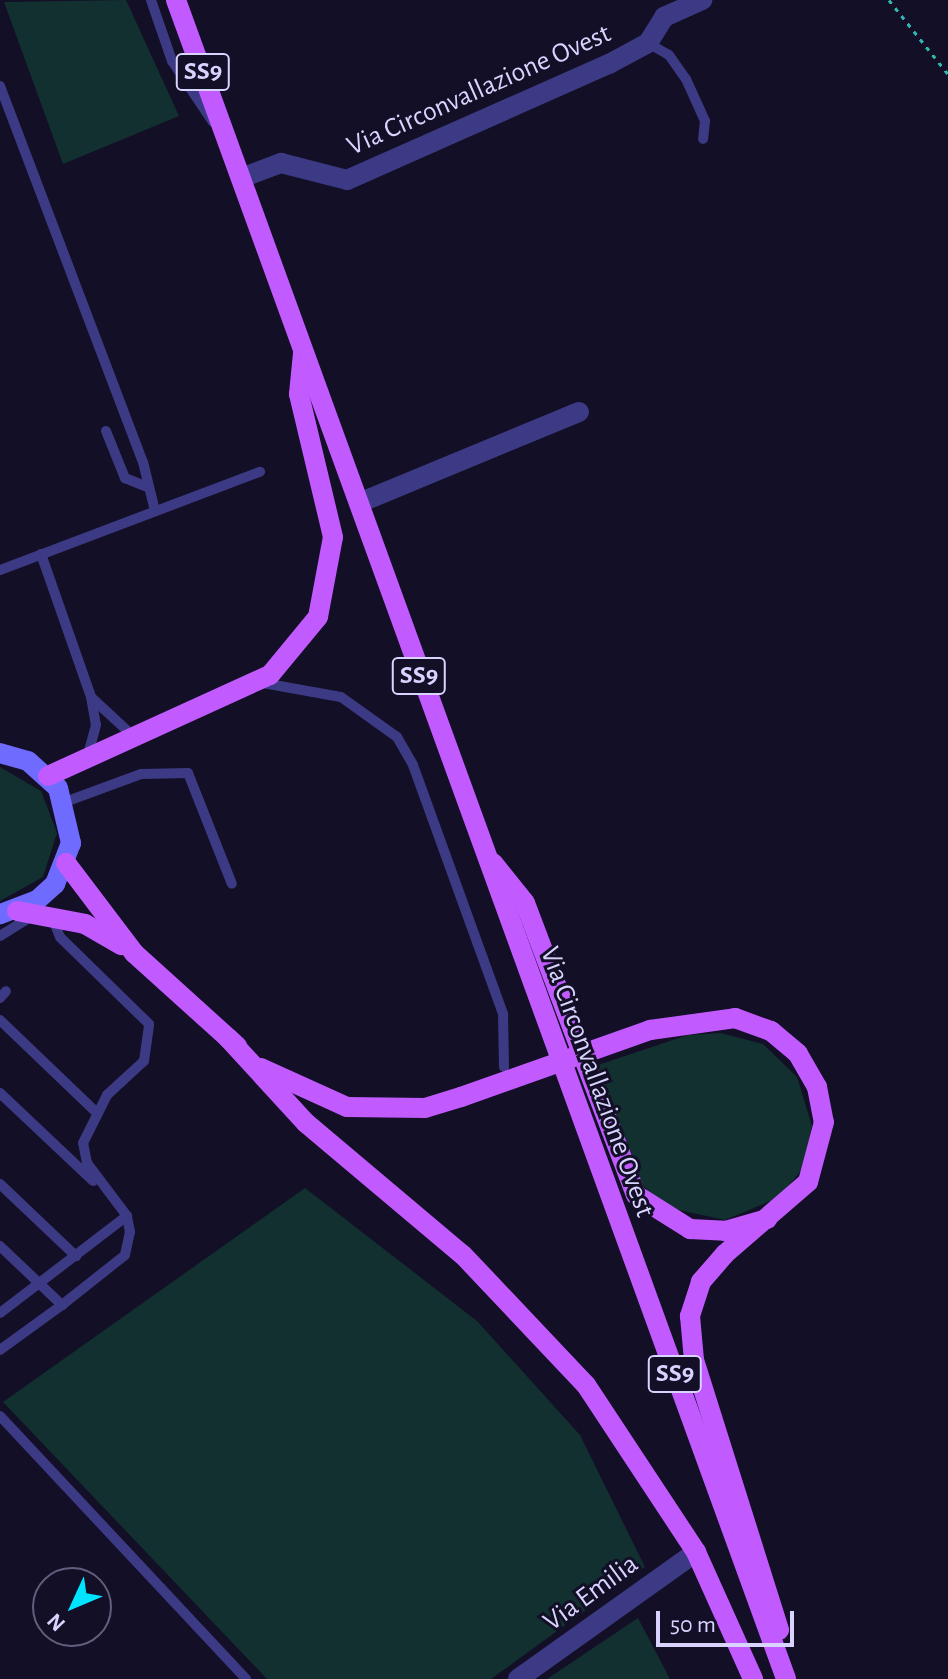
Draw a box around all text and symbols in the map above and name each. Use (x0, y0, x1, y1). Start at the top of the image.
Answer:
street label: Via Circonvallazione Ovest (342, 17, 616, 163)
road number: SS9 (175, 50, 231, 94)
road number: SS9 (391, 654, 447, 698)
street label: Via Circonvallazione Ovest (532, 942, 662, 1222)
road number: SS9 (647, 1352, 703, 1396)
street label: Via Emilia (537, 1547, 645, 1639)
north arrow (32, 1567, 112, 1647)
scale bar (660, 1595, 798, 1645)
text: N (43, 1609, 69, 1635)
text: 50 m (670, 1613, 716, 1637)

